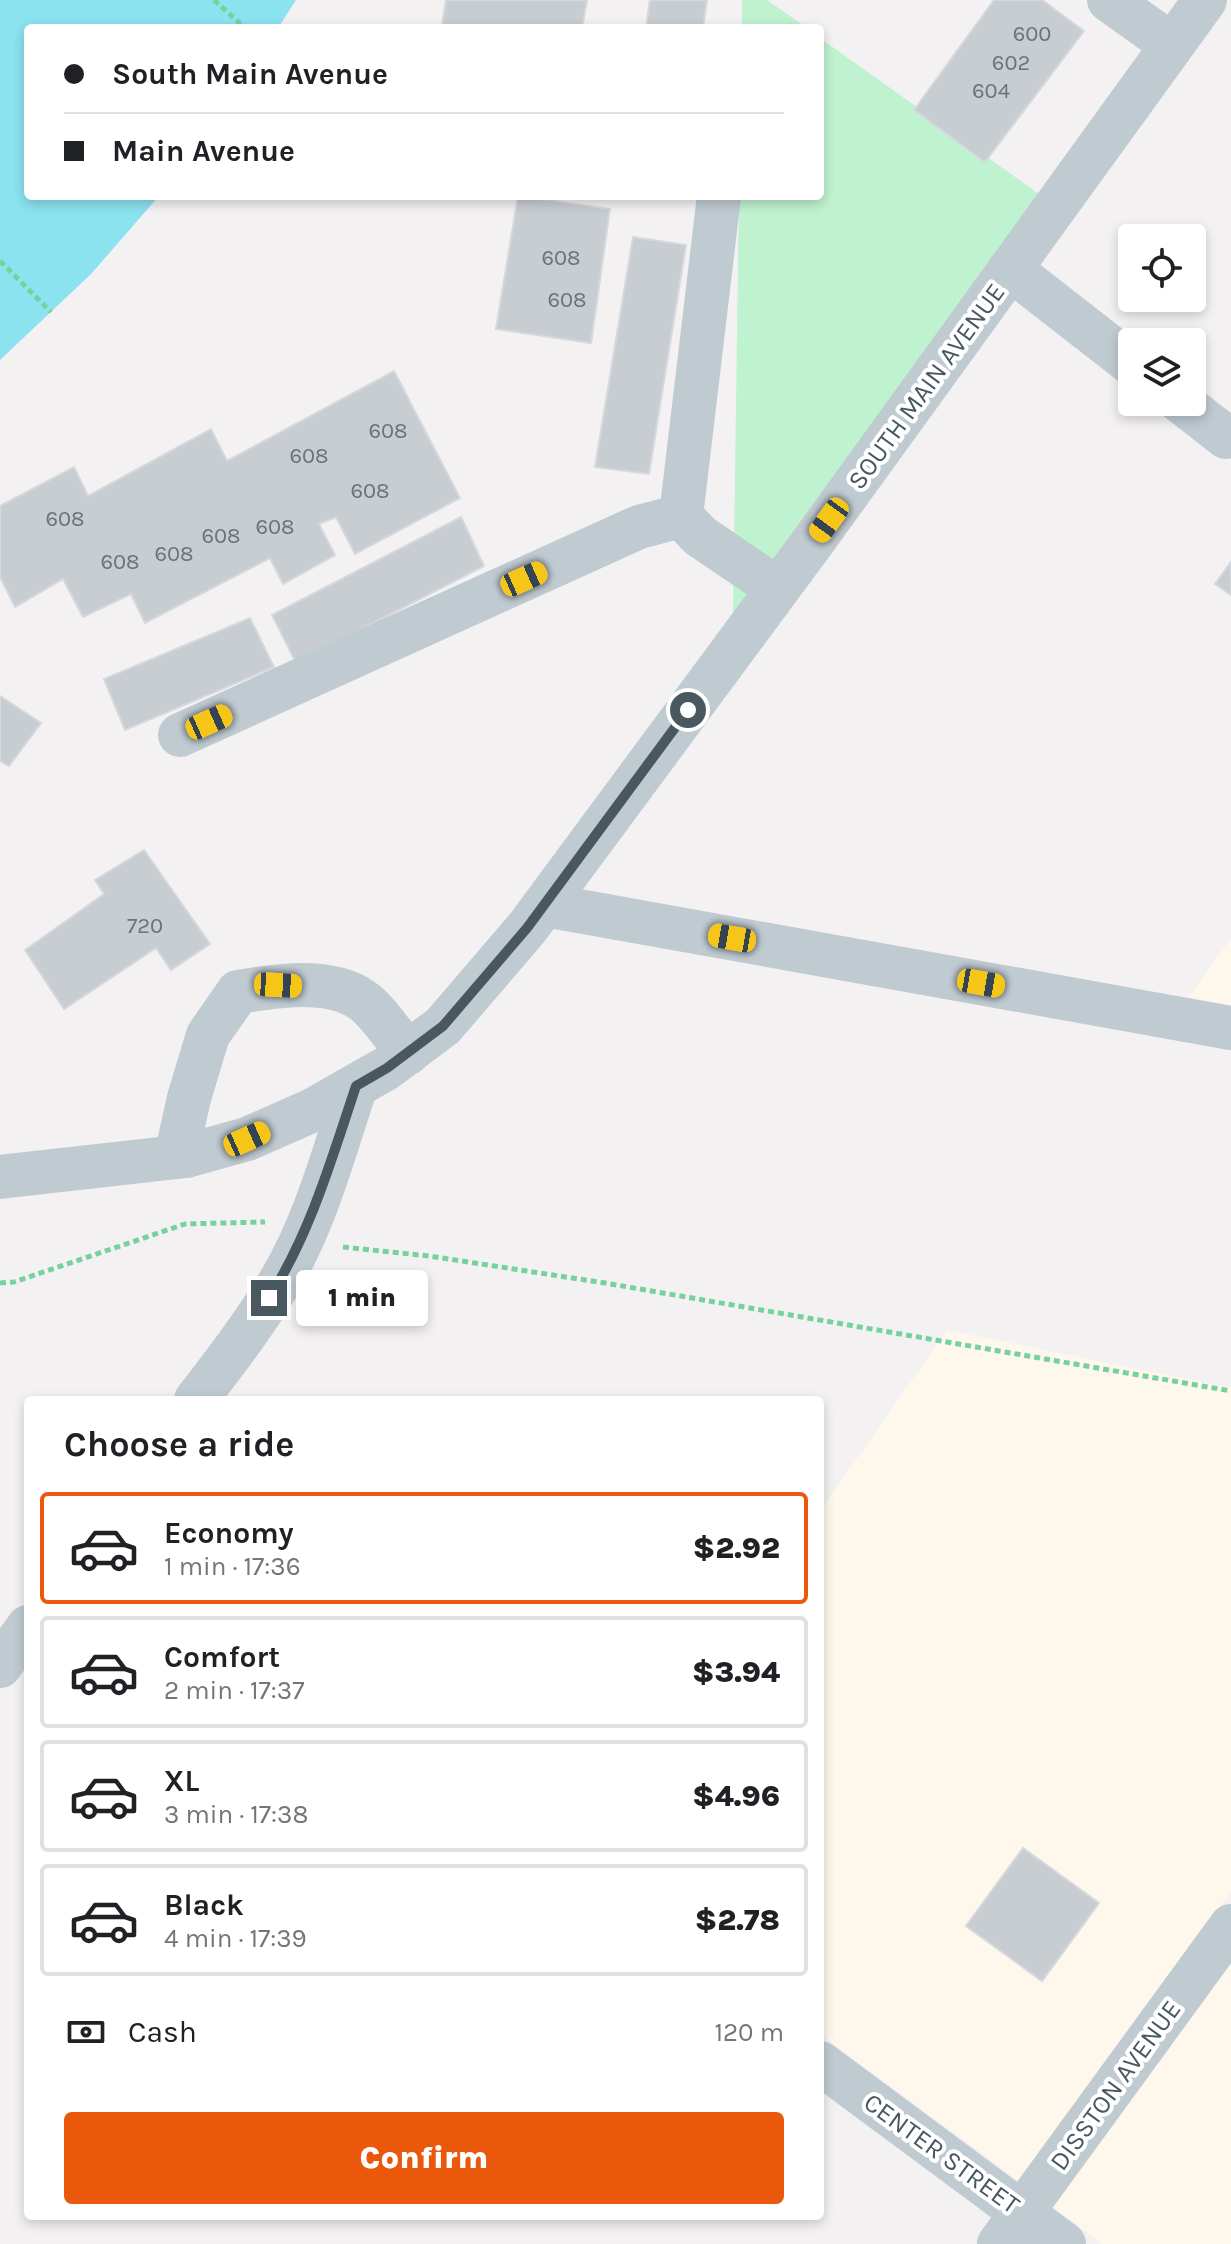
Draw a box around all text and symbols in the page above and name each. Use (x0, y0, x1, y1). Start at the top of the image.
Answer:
house number: 600 (1013, 21, 1051, 47)
house number: 602 (992, 50, 1030, 76)
text: South Main Avenue (112, 56, 388, 92)
house number: 604 (972, 78, 1010, 104)
text: Main Avenue (112, 133, 295, 169)
map controls (1118, 224, 1206, 416)
button: locate (1118, 224, 1206, 312)
house number: 608 (541, 245, 581, 271)
street label: SOUTH MAIN AVENUE (841, 277, 1012, 495)
house number: 608 (547, 287, 587, 313)
button: layers (1118, 328, 1206, 416)
house number: 608 (368, 418, 408, 444)
house number: 608 (289, 443, 329, 469)
house number: 608 (350, 478, 390, 504)
car (805, 494, 853, 546)
house number: 608 (45, 506, 85, 532)
house number: 608 (255, 514, 295, 540)
house number: 608 (201, 523, 241, 549)
house number: 608 (154, 541, 194, 567)
house number: 608 (100, 549, 140, 575)
car (497, 558, 551, 600)
route start (670, 692, 706, 728)
car (182, 701, 236, 743)
house number: 720 (127, 913, 163, 939)
car (706, 922, 758, 954)
car (955, 967, 1007, 999)
car (253, 972, 303, 998)
car (220, 1118, 274, 1160)
callout: 1 min (297, 1270, 429, 1326)
route end (251, 1280, 287, 1316)
text: 1 min (328, 1282, 396, 1313)
text: Choose a ride (64, 1423, 294, 1465)
icon: car (68, 1512, 140, 1584)
text: Economy (164, 1515, 294, 1551)
text: $2.92 (693, 1530, 780, 1566)
text: 1 min · 17:36 (164, 1551, 301, 1582)
icon: car (68, 1636, 140, 1708)
text: Comfort (164, 1639, 280, 1675)
text: $3.94 (692, 1654, 780, 1690)
text: 2 min · 17:37 (164, 1675, 304, 1706)
icon: car (68, 1760, 140, 1832)
text: XL (164, 1763, 199, 1799)
text: $4.96 (692, 1778, 780, 1814)
text: 3 min · 17:38 (164, 1799, 308, 1830)
icon: car (68, 1884, 140, 1956)
text: Black (164, 1887, 244, 1923)
text: $2.78 (695, 1902, 780, 1938)
text: 4 min · 17:39 (164, 1923, 307, 1954)
street label: DISSTON AVENUE (1043, 1994, 1187, 2176)
icon: cash (64, 2010, 108, 2054)
text: Cash (128, 2014, 197, 2050)
text: 120 m (714, 2017, 784, 2048)
street label: CENTER STREET (858, 2087, 1026, 2220)
button: Confirm (64, 2112, 784, 2204)

